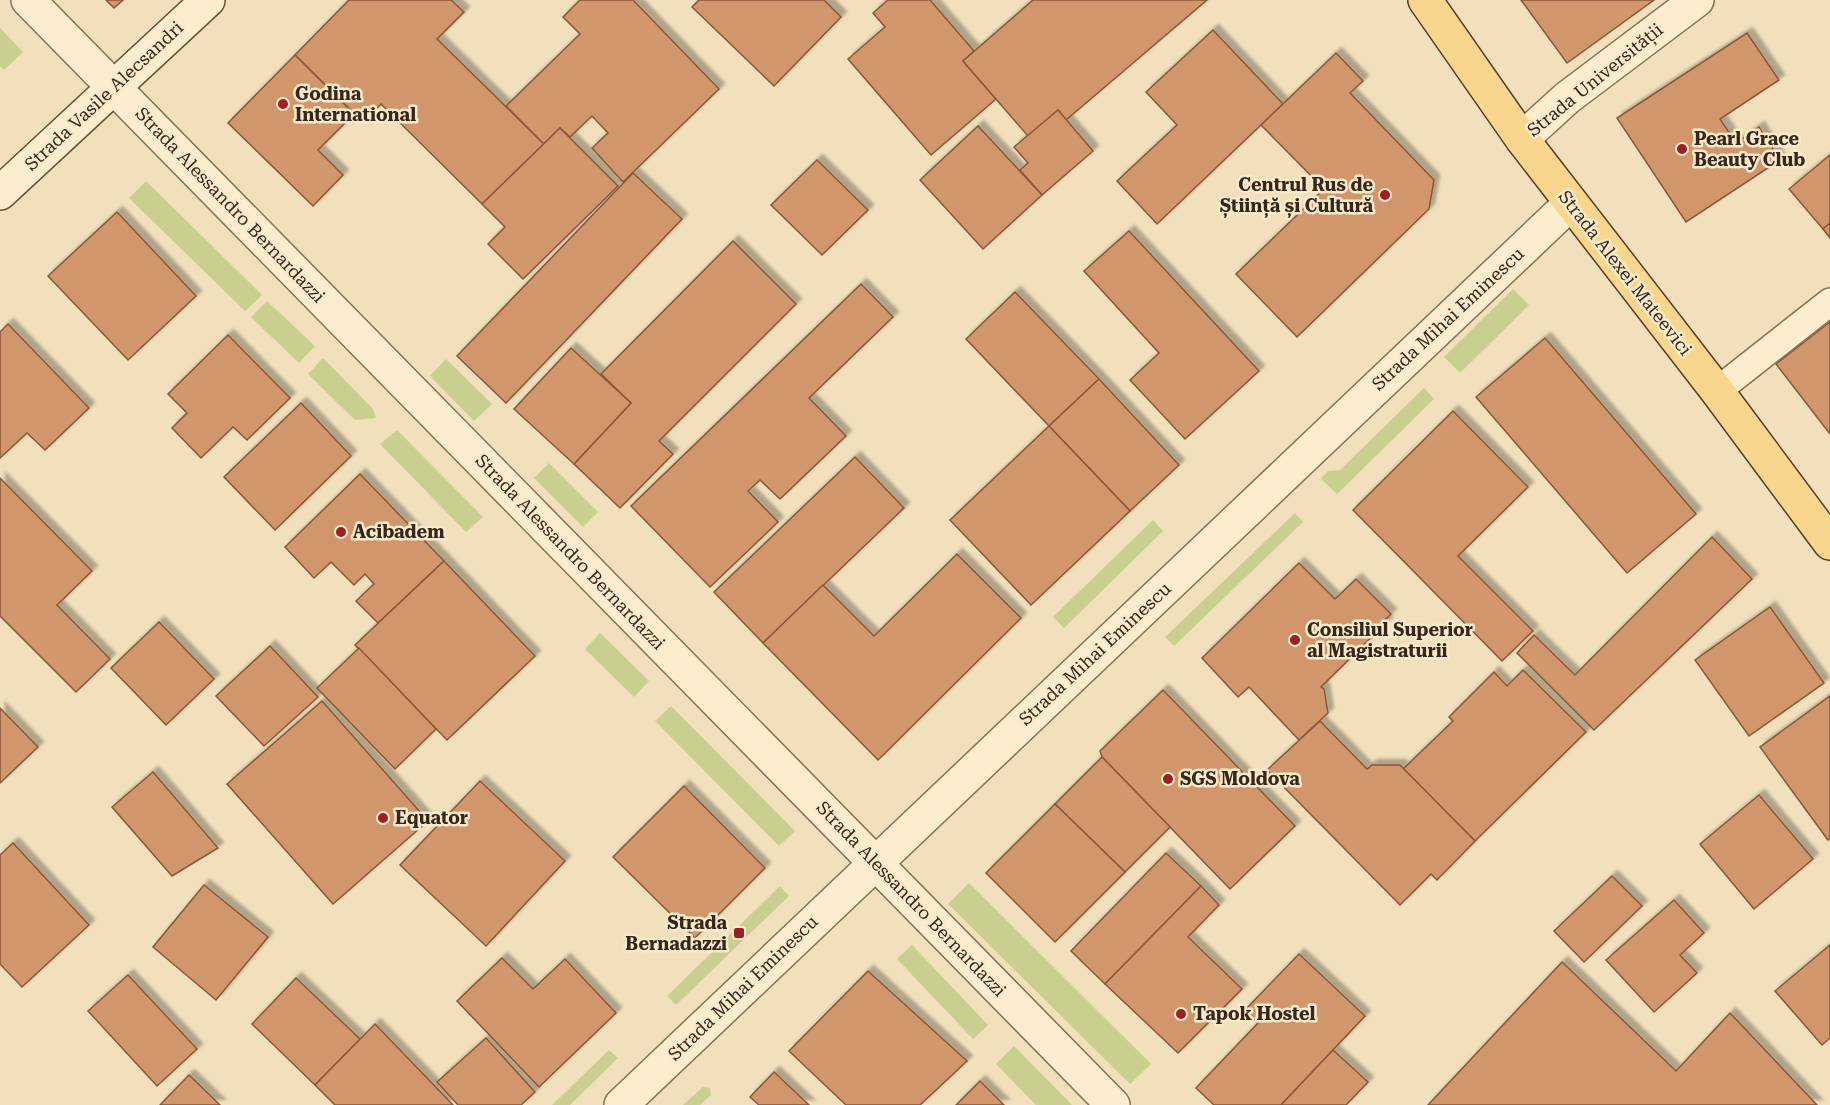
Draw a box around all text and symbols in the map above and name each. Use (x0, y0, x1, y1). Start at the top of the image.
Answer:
street label: Strada Vasile Alecsandri (20, 17, 187, 175)
street label: Strada Universității (1523, 18, 1667, 141)
place label: Godina International (295, 83, 416, 125)
marker: Godina International (276, 97, 290, 111)
street label: Strada Alessandro Bernardazzi (131, 103, 330, 307)
place label: Pearl Grace Beauty Club (1694, 128, 1805, 170)
marker: Pearl Grace Beauty Club (1675, 142, 1689, 156)
place label: Centrul Rus de Știință și Cultură (1220, 174, 1373, 219)
street label: Strada Alexei Mateevici (1554, 186, 1696, 360)
marker: Centrul Rus de Știință și Cultură (1378, 188, 1392, 202)
street label: Strada Mihai Eminescu (1367, 243, 1528, 395)
street label: Strada Alessandro Bernardazzi (471, 450, 670, 654)
place label: Acibadem (353, 521, 445, 542)
marker: Acibadem (334, 525, 348, 539)
street label: Strada Mihai Eminescu (1014, 578, 1175, 730)
place label: Consiliul Superior al Magistraturii (1307, 619, 1473, 661)
marker: Consiliul Superior al Magistraturii (1288, 633, 1302, 647)
place label: SGS Moldova (1180, 768, 1300, 789)
marker: SGS Moldova (1161, 772, 1175, 786)
street label: Strada Alessandro Bernardazzi (812, 797, 1011, 1001)
place label: Equator (395, 807, 468, 828)
marker: Equator (376, 811, 390, 825)
street label: Strada Mihai Eminescu (663, 911, 822, 1065)
place label: Strada Bernadazzi (625, 912, 727, 954)
marker: Strada Bernadazzi (732, 926, 746, 940)
place label: Tapok Hostel (1193, 1003, 1316, 1024)
marker: Tapok Hostel (1174, 1007, 1188, 1021)

